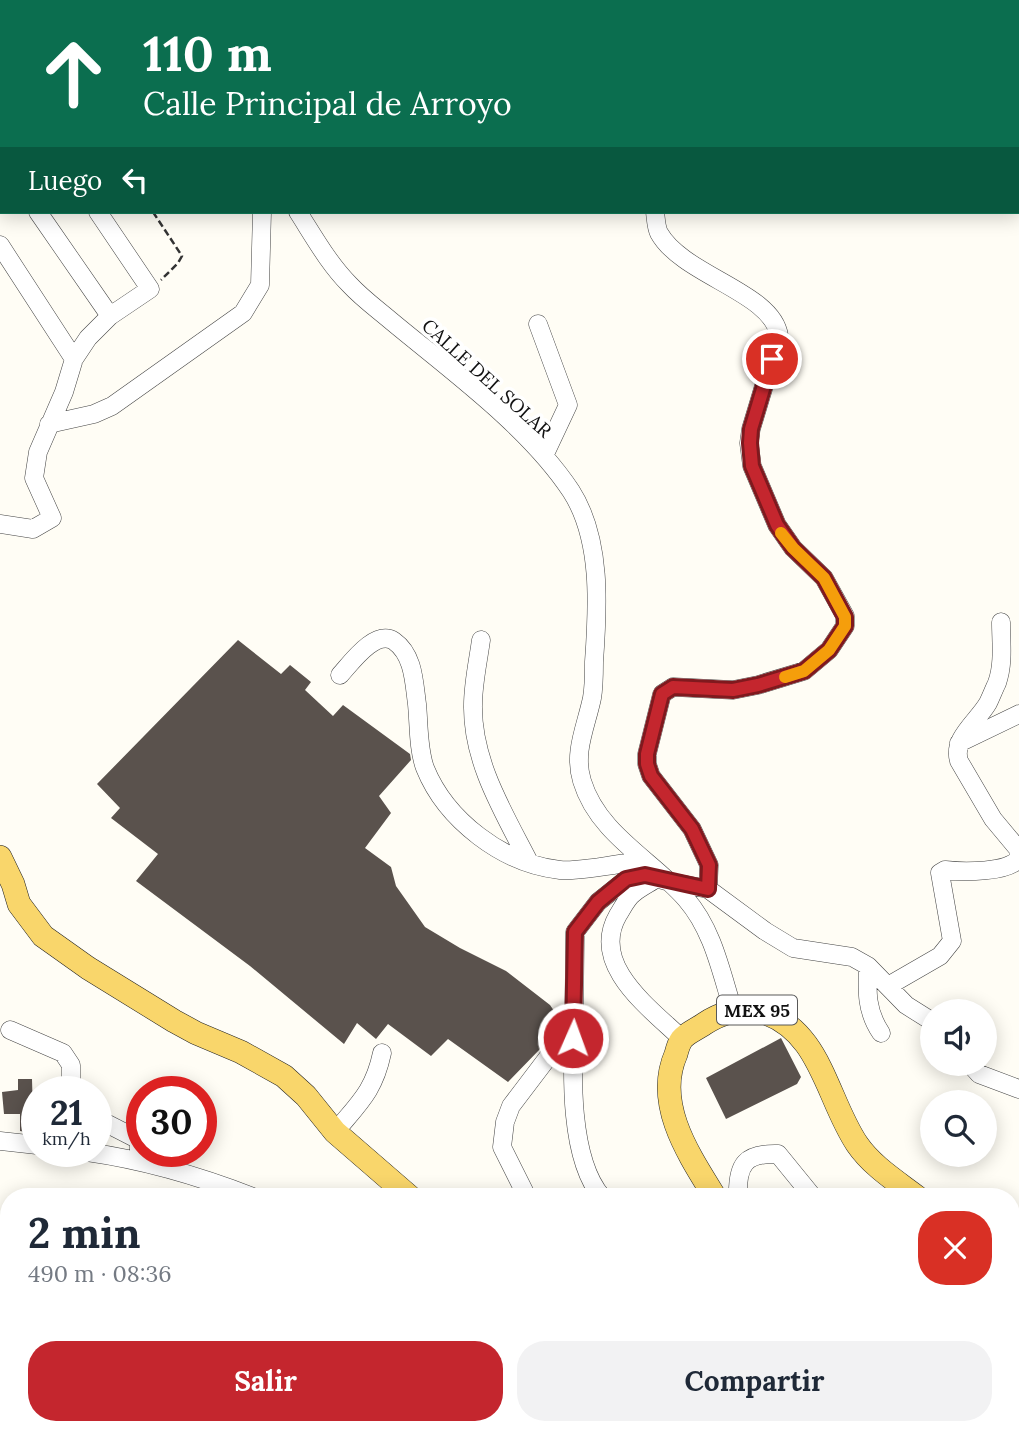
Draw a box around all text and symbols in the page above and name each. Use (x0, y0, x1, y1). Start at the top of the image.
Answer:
text: 110 m (143, 22, 272, 84)
icon: ahead (28, 28, 119, 119)
text: Calle Principal de Arroyo (143, 83, 512, 124)
icon: left (116, 161, 154, 199)
text: Luego (28, 164, 102, 197)
street label: CALLE DEL SOLAR (417, 313, 557, 443)
pin (742, 329, 802, 389)
icon: arrive (753, 340, 791, 378)
road number: MEX 95 (717, 995, 797, 1024)
map controls (920, 999, 997, 1167)
button: sound (920, 999, 997, 1076)
position arrow (536, 1001, 610, 1075)
speed limit sign: 30 (126, 1076, 217, 1167)
text: 21 (50, 1090, 83, 1135)
button: search (920, 1090, 997, 1167)
text: km/h (42, 1127, 91, 1150)
text: 2 min (28, 1206, 141, 1260)
button: close (918, 1211, 992, 1285)
text: 490 m · 08:36 (28, 1259, 172, 1288)
button: Salir (28, 1341, 503, 1421)
button: Compartir (517, 1341, 992, 1421)

